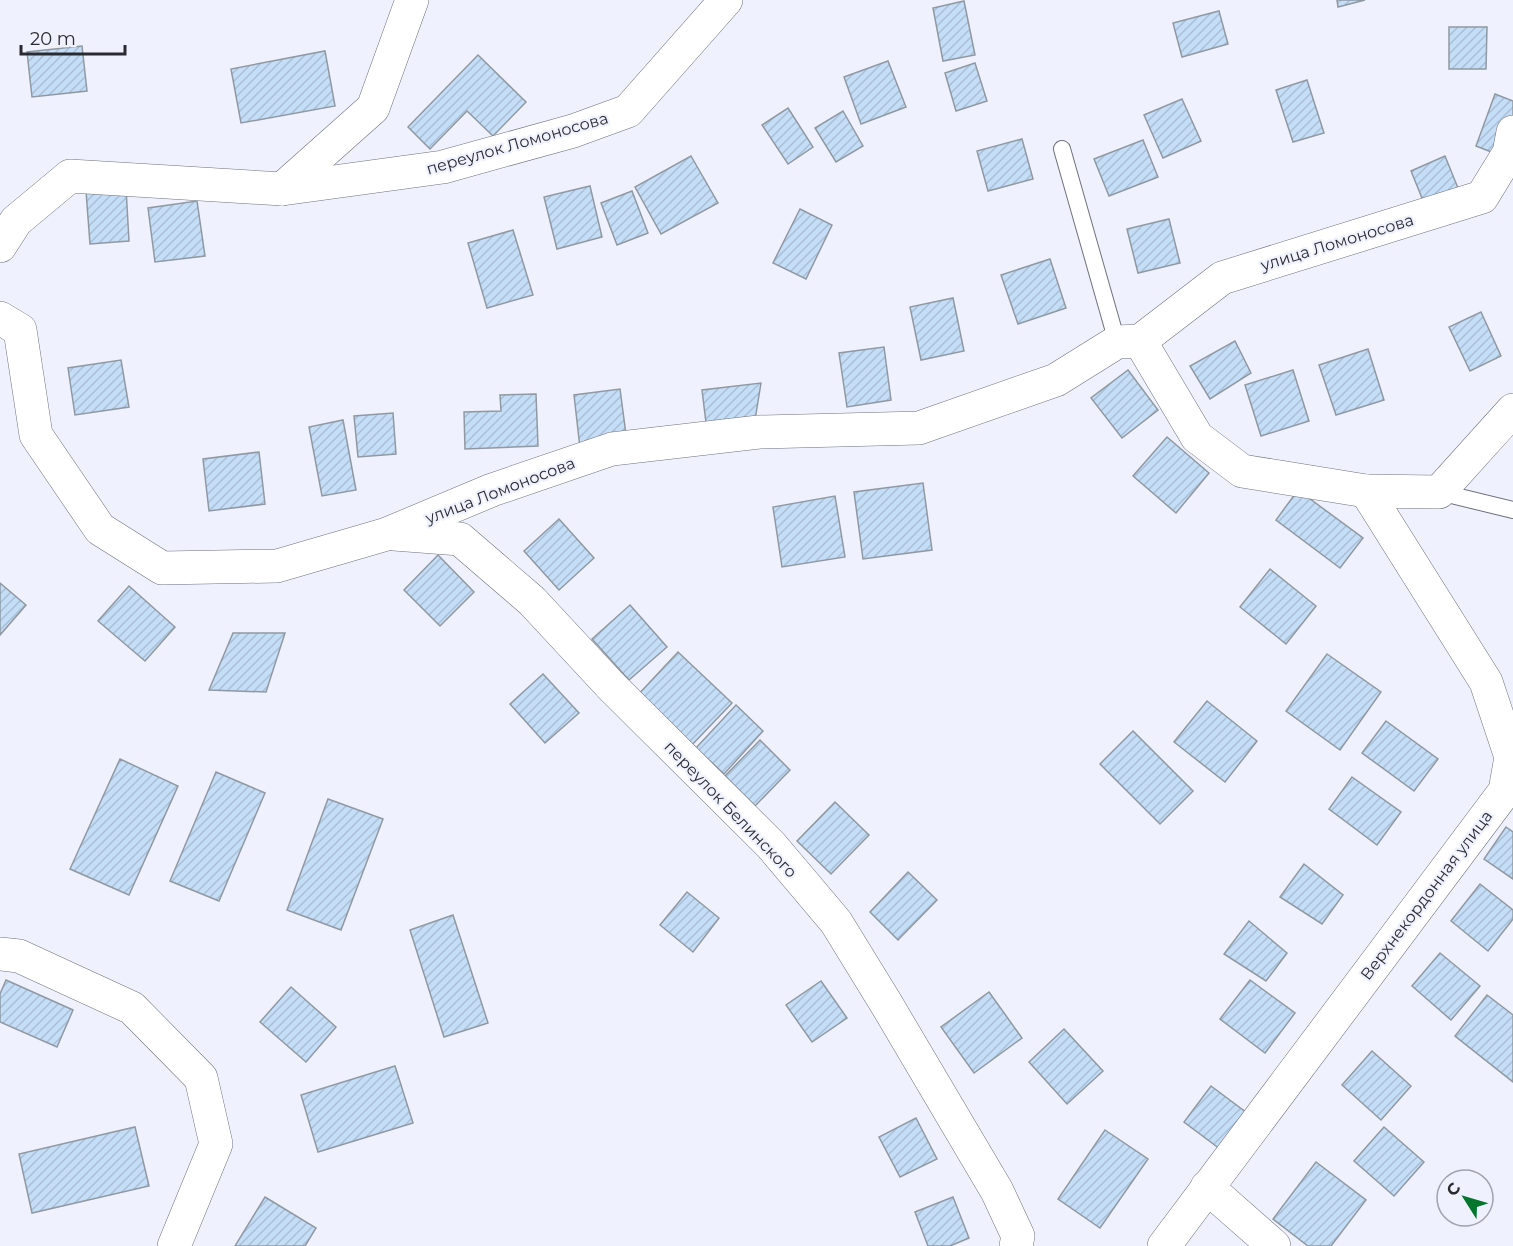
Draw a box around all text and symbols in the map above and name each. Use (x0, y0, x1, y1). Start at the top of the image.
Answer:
scale bar (21, 18, 124, 56)
text: 20 m (30, 28, 76, 50)
street label: переулок Ломоносова (424, 108, 610, 179)
street label: улица Ломоносова (1257, 210, 1416, 275)
street label: улица Ломоносова (422, 453, 578, 528)
street label: переулок Белинского (660, 737, 801, 882)
street label: Верхнекордонная улица (1356, 807, 1496, 984)
north arrow (1435, 1168, 1495, 1228)
text: С (1442, 1179, 1465, 1200)

